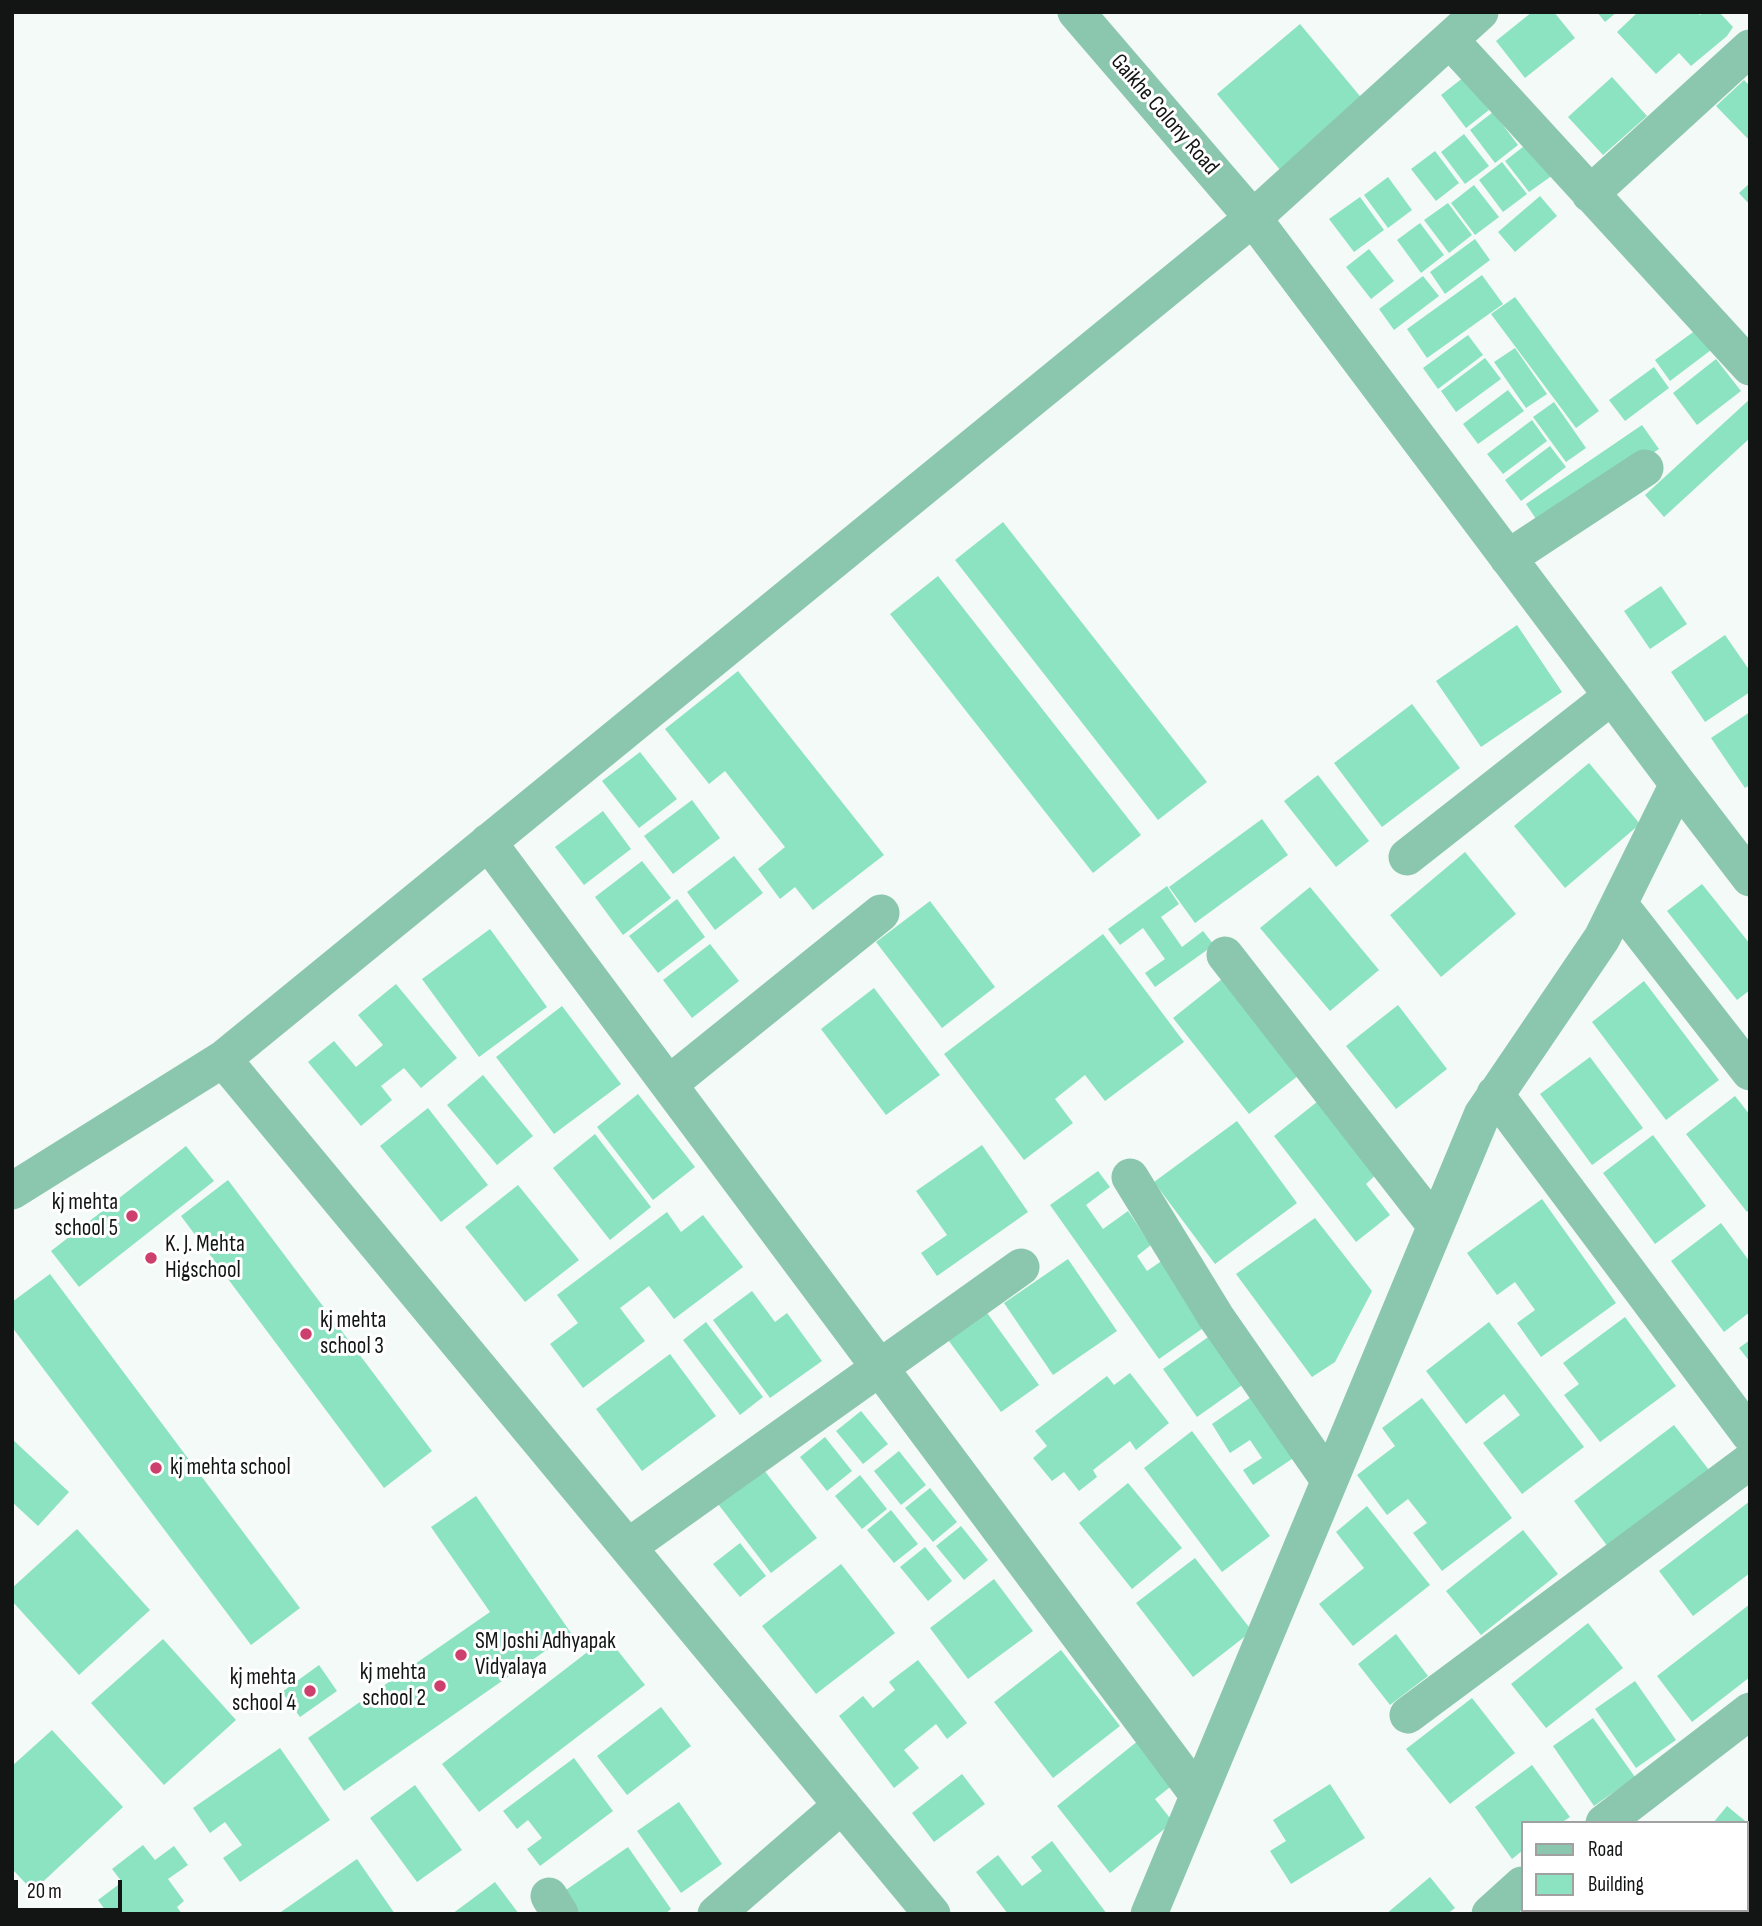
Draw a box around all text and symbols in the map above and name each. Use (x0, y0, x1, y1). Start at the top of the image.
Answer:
street label: Gaikhe Colony Road (1104, 49, 1224, 181)
place label: kj mehta school 5 (52, 1189, 118, 1243)
marker: kj mehta school 5 (124, 1208, 140, 1224)
place label: K. J. Mehta Higschool (165, 1231, 245, 1285)
marker: K. J. Mehta Higschool (143, 1250, 159, 1266)
place label: kj mehta school 3 (320, 1307, 386, 1361)
marker: kj mehta school 3 (298, 1326, 314, 1342)
place label: kj mehta school (170, 1454, 291, 1482)
marker: kj mehta school (148, 1460, 164, 1476)
place label: SM Joshi Adhyapak Vidyalaya (475, 1628, 616, 1682)
marker: SM Joshi Adhyapak Vidyalaya (453, 1647, 469, 1663)
place label: kj mehta school 2 (360, 1659, 426, 1713)
place label: kj mehta school 4 (230, 1664, 296, 1718)
marker: kj mehta school 2 (432, 1678, 448, 1694)
marker: kj mehta school 4 (302, 1683, 318, 1699)
legend (1520, 1821, 1748, 1912)
text: Road (1588, 1837, 1623, 1862)
scale bar (18, 1867, 126, 1911)
text: Building (1588, 1872, 1644, 1897)
text: 20 m (27, 1879, 62, 1904)

